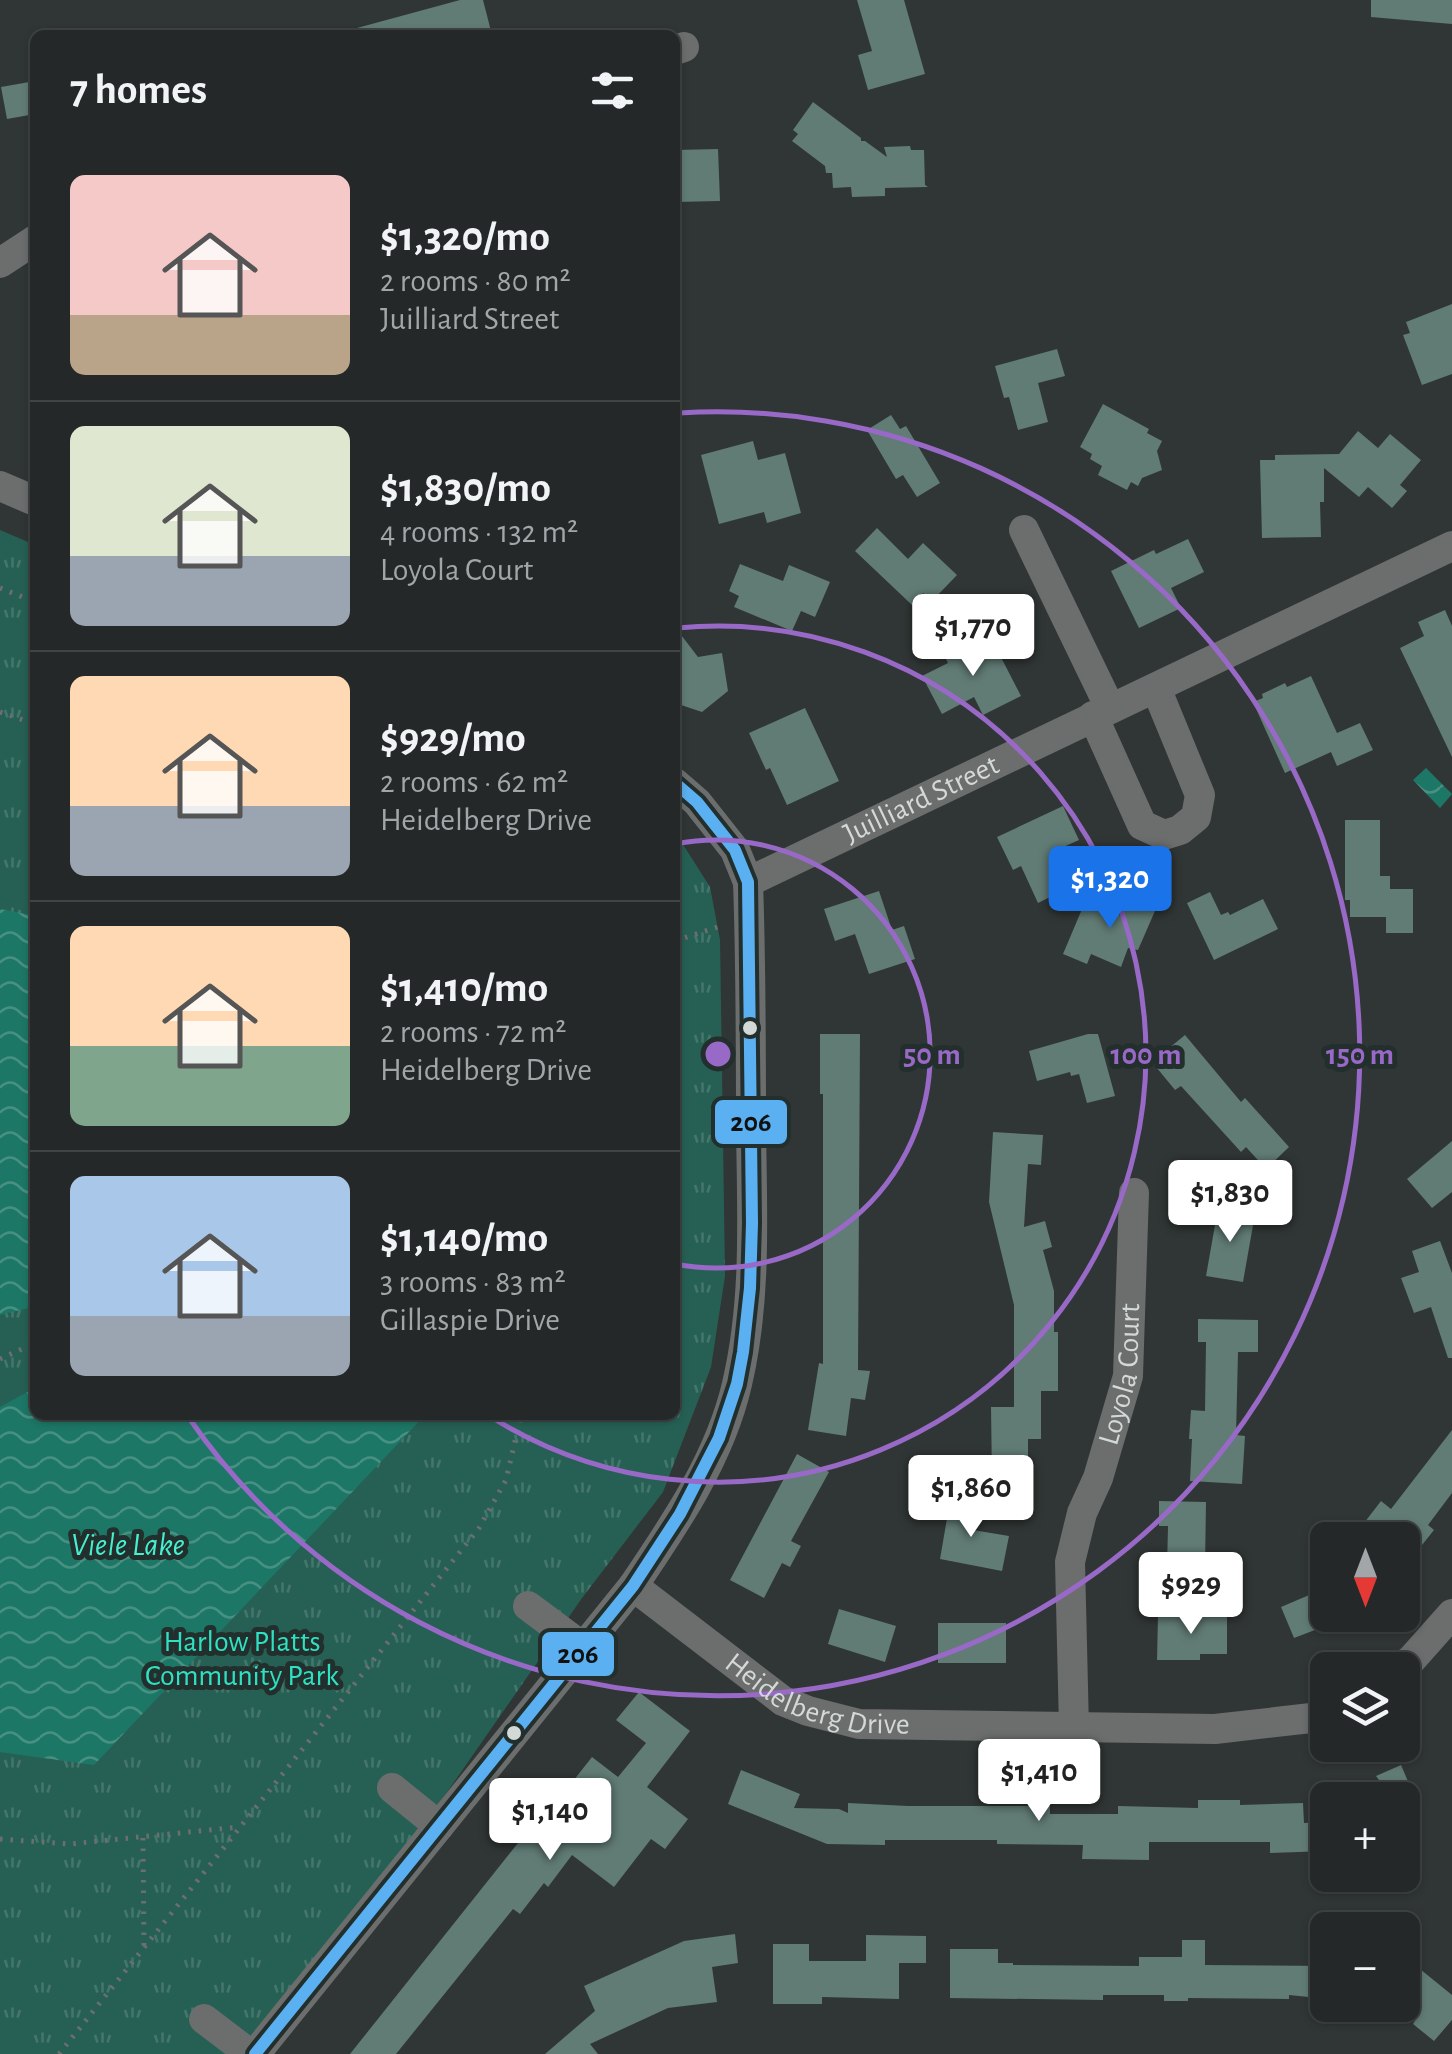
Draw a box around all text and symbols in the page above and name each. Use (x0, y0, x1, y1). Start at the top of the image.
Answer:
icon: filters (585, 63, 640, 118)
text: 7 homes (70, 69, 207, 111)
icon: home (150, 215, 270, 335)
text: $1,320/mo (380, 216, 550, 258)
text: 2 rooms · 80 m² (380, 265, 571, 297)
text: Juilliard Street (380, 303, 559, 335)
icon: home (150, 466, 270, 586)
text: $1,830/mo (380, 467, 551, 509)
text: 4 rooms · 132 m² (380, 516, 578, 548)
text: Loyola Court (380, 554, 533, 586)
pin: $1,770 (892, 594, 1054, 679)
text: $1,770 (934, 610, 1012, 642)
icon: home (150, 716, 270, 836)
text: $929/mo (380, 717, 526, 759)
street label: Juilliard Street (839, 749, 1004, 849)
text: 2 rooms · 62 m² (380, 766, 568, 798)
text: Heidelberg Drive (380, 804, 592, 836)
pin: $1,320 (1029, 846, 1191, 931)
text: $1,320 (1071, 862, 1149, 894)
icon: home (150, 966, 270, 1086)
text: $1,410/mo (380, 967, 548, 1009)
text: 2 rooms · 72 m² (380, 1016, 567, 1048)
unlabelled marker (740, 1018, 760, 1038)
centre of rings (700, 1036, 736, 1072)
text: 50 m (903, 1040, 961, 1070)
text: 100 m (1111, 1040, 1181, 1070)
text: 150 m (1326, 1040, 1394, 1070)
text: Heidelberg Drive (380, 1054, 592, 1086)
line badge: 206 (713, 1098, 789, 1146)
text: 206 (730, 1109, 772, 1137)
pin: $1,830 (1149, 1160, 1311, 1245)
text: $1,830 (1190, 1176, 1270, 1208)
icon: home (150, 1216, 270, 1336)
text: $1,140/mo (380, 1217, 548, 1259)
text: 3 rooms · 83 m² (380, 1266, 566, 1298)
street label: Loyola Court (1094, 1303, 1145, 1449)
text: Gillaspie Drive (380, 1304, 560, 1336)
pin: $1,860 (890, 1455, 1052, 1540)
text: $1,860 (930, 1471, 1012, 1503)
north arrow (1310, 1522, 1420, 1632)
map controls (1310, 1522, 1420, 2022)
water label: Viele Lake (71, 1529, 185, 1561)
pin: $929 (1132, 1552, 1250, 1637)
text: $929 (1161, 1568, 1221, 1600)
park label: Harlow Platts Community Park (145, 1627, 339, 1691)
line badge: 206 (540, 1630, 616, 1678)
text: 206 (557, 1641, 599, 1669)
street label: Heidelberg Drive (720, 1647, 910, 1740)
button: layers (1310, 1652, 1420, 1762)
unlabelled marker (504, 1723, 524, 1743)
pin: $1,410 (958, 1739, 1120, 1824)
text: $1,410 (1000, 1755, 1078, 1787)
pin: $1,140 (469, 1778, 631, 1863)
button: + (1310, 1782, 1420, 1892)
text: $1,140 (511, 1794, 589, 1826)
button: − (1310, 1912, 1420, 2022)

